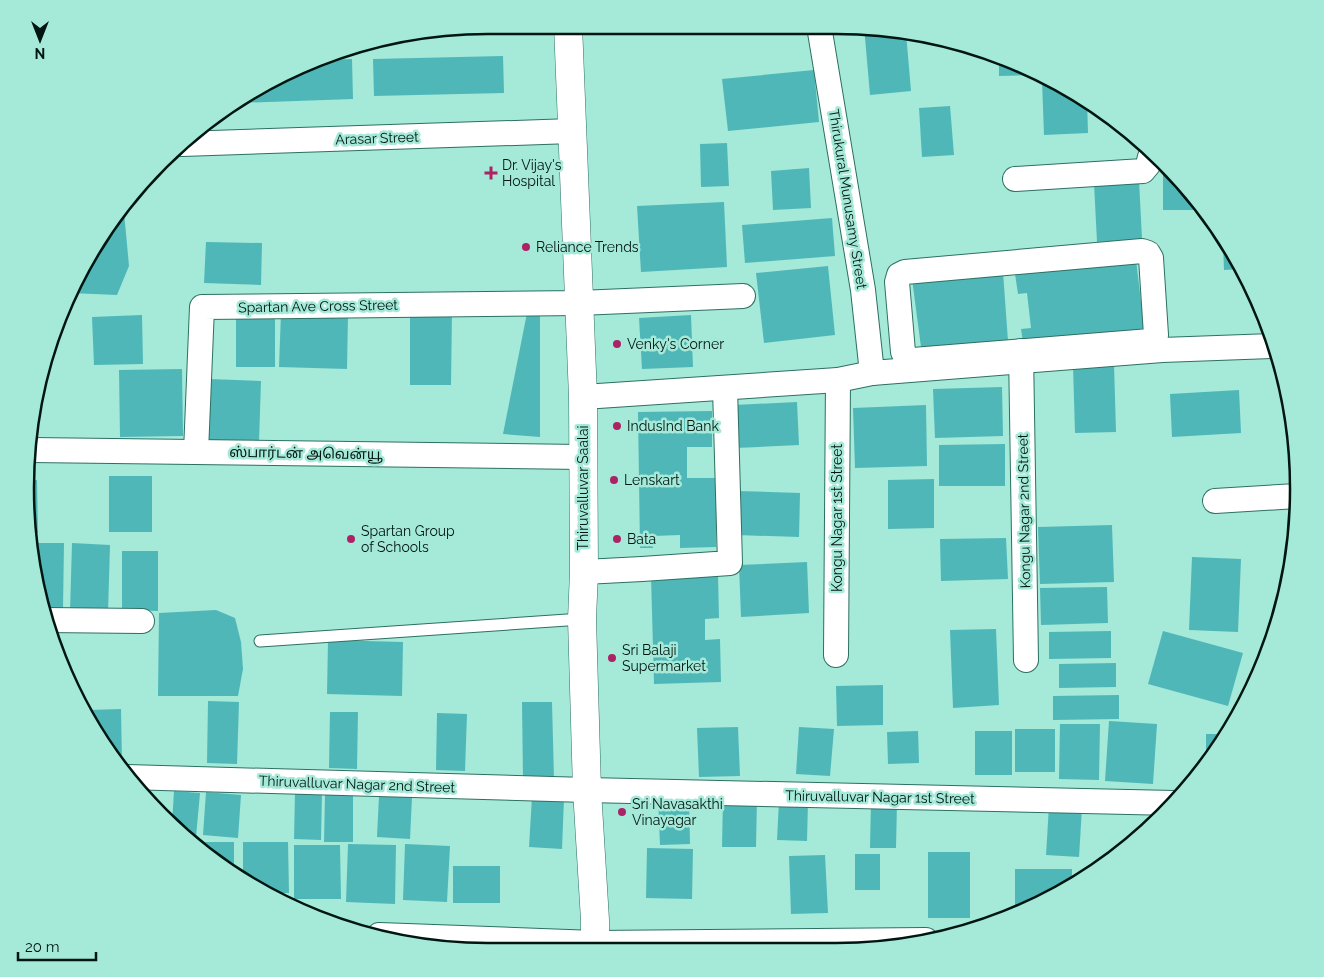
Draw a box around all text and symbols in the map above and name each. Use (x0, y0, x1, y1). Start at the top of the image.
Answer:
north arrow (15, 15, 65, 65)
text: N (35, 45, 45, 61)
street label: Thirukural Munusamy Street (826, 108, 870, 290)
street label: Arasar Street (335, 129, 419, 147)
place label: Dr. Vijay's Hospital (502, 157, 562, 189)
marker: Dr. Vijay's Hospital (484, 166, 498, 180)
place label: Reliance Trends (536, 239, 639, 255)
marker: Reliance Trends (520, 241, 532, 253)
street label: Spartan Ave Cross Street (238, 297, 398, 315)
place label: Venky's Corner (627, 336, 724, 352)
marker: Venky's Corner (611, 338, 623, 350)
place label: IndusInd Bank (627, 418, 719, 434)
marker: IndusInd Bank (611, 420, 623, 432)
street label: Thiruvalluvar Saalai (575, 425, 591, 551)
street label: Kongu Nagar 2nd Street (1015, 433, 1033, 589)
street label: ஸ்பார்டன் அவென்யூ (229, 444, 383, 464)
street label: Kongu Nagar 1st Street (829, 444, 845, 592)
place label: Lenskart (624, 472, 680, 488)
marker: Lenskart (608, 474, 620, 486)
place label: Spartan Group of Schools (361, 523, 455, 555)
place label: Bata (627, 531, 656, 547)
marker: Spartan Group of Schools (345, 533, 357, 545)
marker: Bata (611, 533, 623, 545)
place label: Sri Balaji Supermarket (622, 642, 706, 674)
marker: Sri Balaji Supermarket (606, 652, 618, 664)
street label: Thiruvalluvar Nagar 2nd Street (259, 773, 456, 795)
street label: Thiruvalluvar Nagar 1st Street (785, 787, 975, 807)
place label: Sri Navasakthi Vinayagar (632, 796, 723, 828)
marker: Sri Navasakthi Vinayagar (616, 806, 628, 818)
scale bar (18, 930, 95, 962)
text: 20 m (25, 938, 60, 956)

